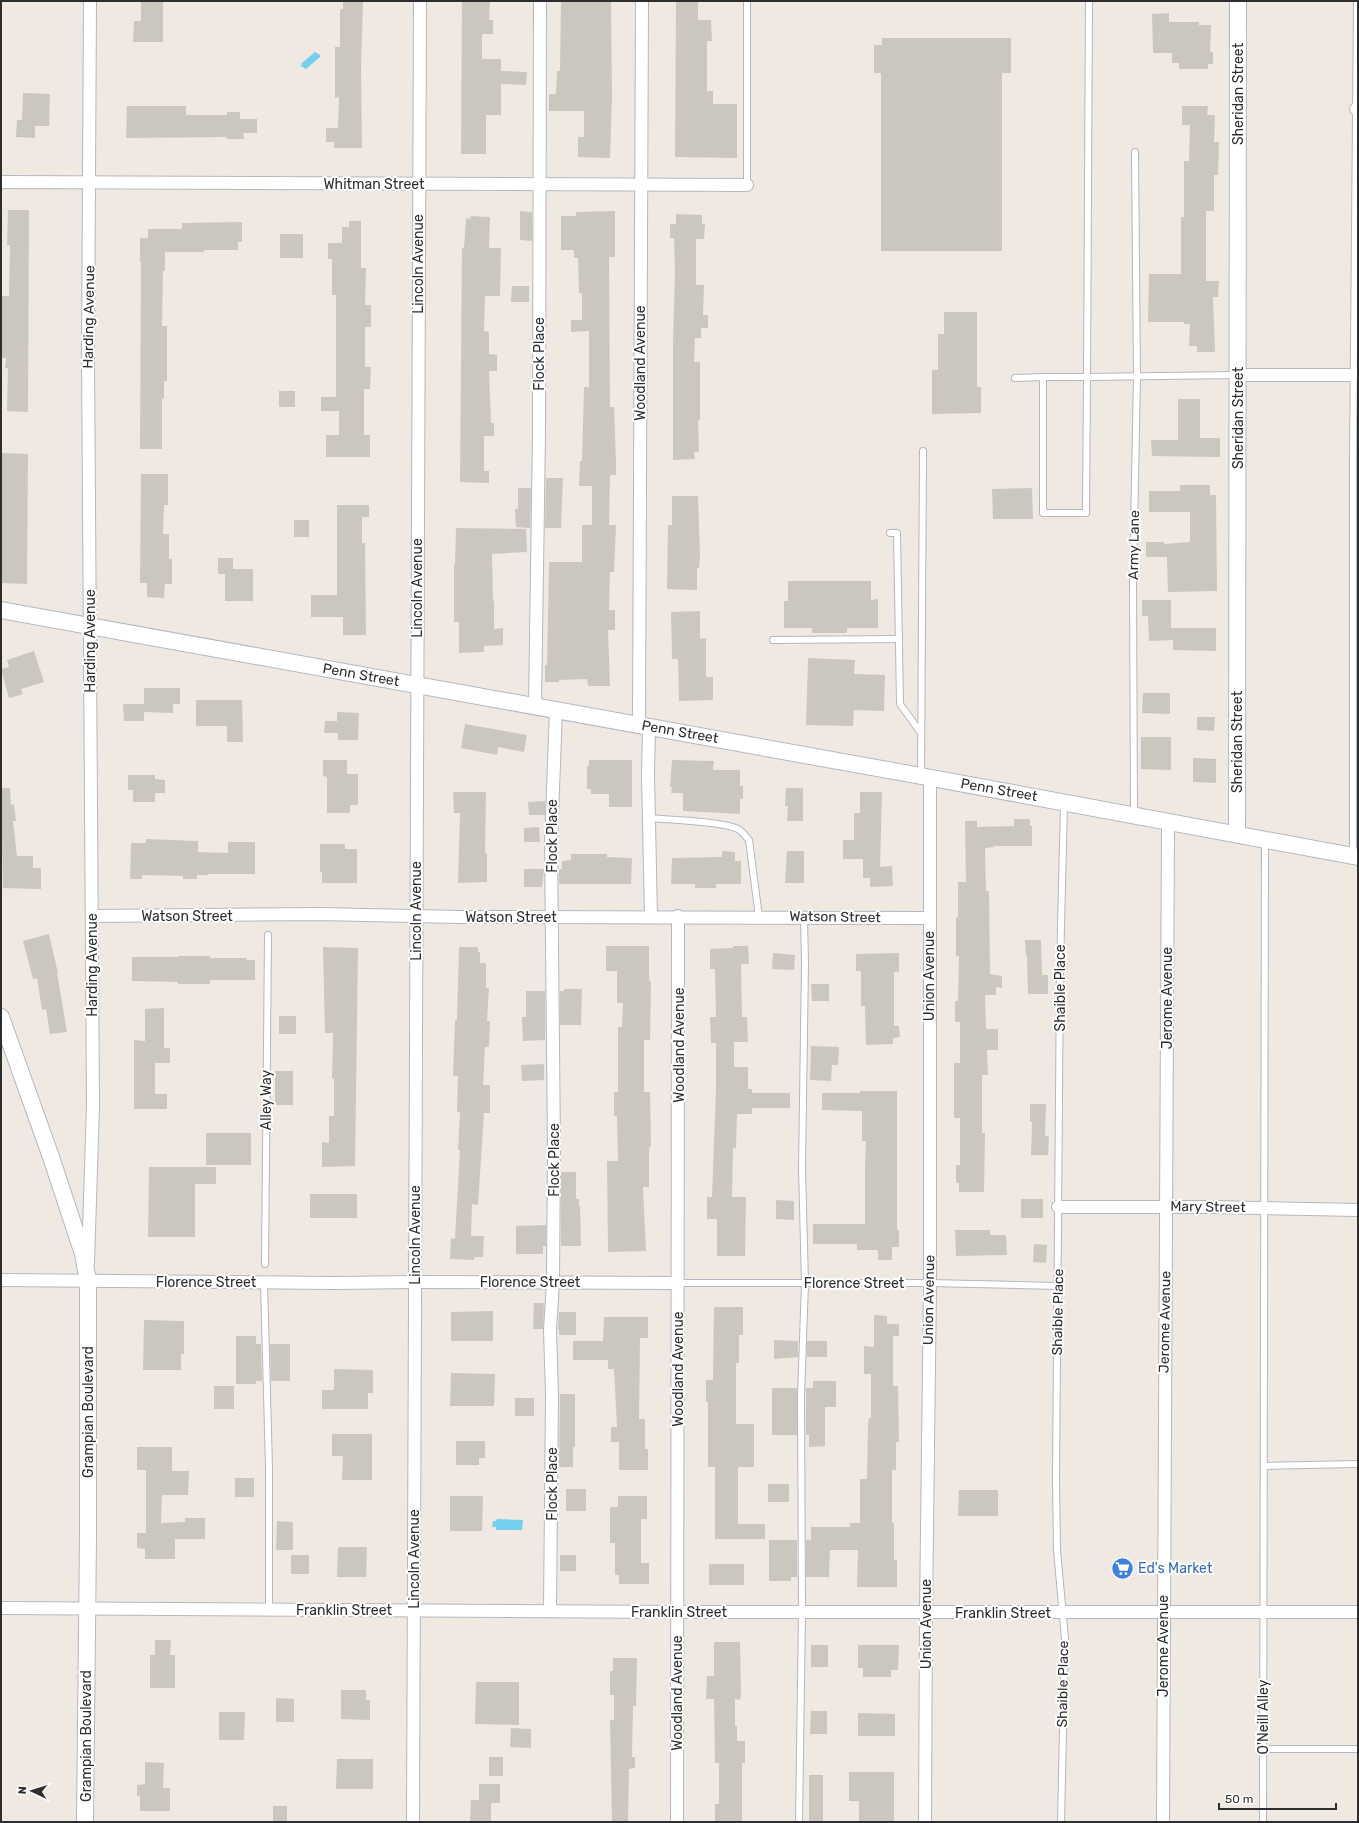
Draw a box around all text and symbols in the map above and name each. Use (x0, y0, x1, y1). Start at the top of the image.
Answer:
street label: Sheridan Street (1230, 42, 1247, 145)
street label: Whitman Street (323, 176, 425, 193)
street label: Lincoln Avenue (410, 214, 427, 314)
street label: Harding Avenue (80, 265, 98, 369)
street label: Woodland Avenue (632, 305, 649, 421)
street label: Flock Place (531, 317, 548, 391)
street label: Sheridan Street (1230, 366, 1247, 469)
street label: Army Lane (1125, 510, 1143, 580)
street label: Lincoln Avenue (409, 538, 426, 638)
street label: Harding Avenue (82, 589, 99, 693)
street label: Penn Street (321, 660, 401, 690)
street label: Sheridan Street (1229, 690, 1246, 793)
street label: Penn Street (640, 717, 720, 747)
street label: Penn Street (959, 775, 1039, 805)
street label: Flock Place (544, 799, 561, 873)
street label: Lincoln Avenue (408, 861, 425, 961)
street label: Watson Street (141, 908, 233, 925)
street label: Watson Street (789, 908, 881, 926)
street label: Watson Street (465, 909, 557, 926)
street label: Harding Avenue (84, 913, 101, 1017)
street label: Union Avenue (921, 931, 938, 1021)
street label: Shaible Place (1052, 944, 1069, 1032)
street label: Jerome Avenue (1159, 947, 1176, 1049)
street label: Woodland Avenue (671, 987, 688, 1103)
street label: Alley Way (258, 1069, 275, 1130)
street label: Flock Place (546, 1123, 563, 1197)
street label: Lincoln Avenue (407, 1185, 424, 1285)
street label: Mary Street (1170, 1198, 1246, 1216)
street label: Union Avenue (920, 1255, 938, 1345)
street label: Shaible Place (1049, 1268, 1067, 1356)
street label: Jerome Avenue (1156, 1271, 1174, 1373)
street label: Florence Street (156, 1274, 257, 1291)
street label: Florence Street (480, 1274, 581, 1291)
street label: Florence Street (804, 1275, 905, 1292)
street label: Woodland Avenue (670, 1311, 687, 1427)
street label: Grampian Boulevard (80, 1346, 97, 1478)
street label: Flock Place (544, 1447, 561, 1521)
street label: Lincoln Avenue (406, 1509, 423, 1609)
supermarket icon: Ed's Market (1110, 1555, 1136, 1581)
place label: Ed's Market (1138, 1560, 1213, 1577)
street label: Union Avenue (918, 1579, 935, 1669)
street label: Jerome Avenue (1155, 1595, 1172, 1697)
street label: Franklin Street (296, 1602, 392, 1619)
street label: Franklin Street (631, 1604, 727, 1621)
street label: Franklin Street (955, 1605, 1051, 1622)
street label: Woodland Avenue (669, 1635, 686, 1751)
street label: Shaible Place (1054, 1640, 1072, 1728)
street label: Grampian Boulevard (78, 1670, 95, 1802)
street label: O'Neill Alley (1255, 1679, 1272, 1754)
north arrow (12, 1771, 52, 1811)
scale bar (1219, 1785, 1336, 1811)
text: N (16, 1786, 29, 1795)
text: 50 m (1225, 1792, 1253, 1806)

